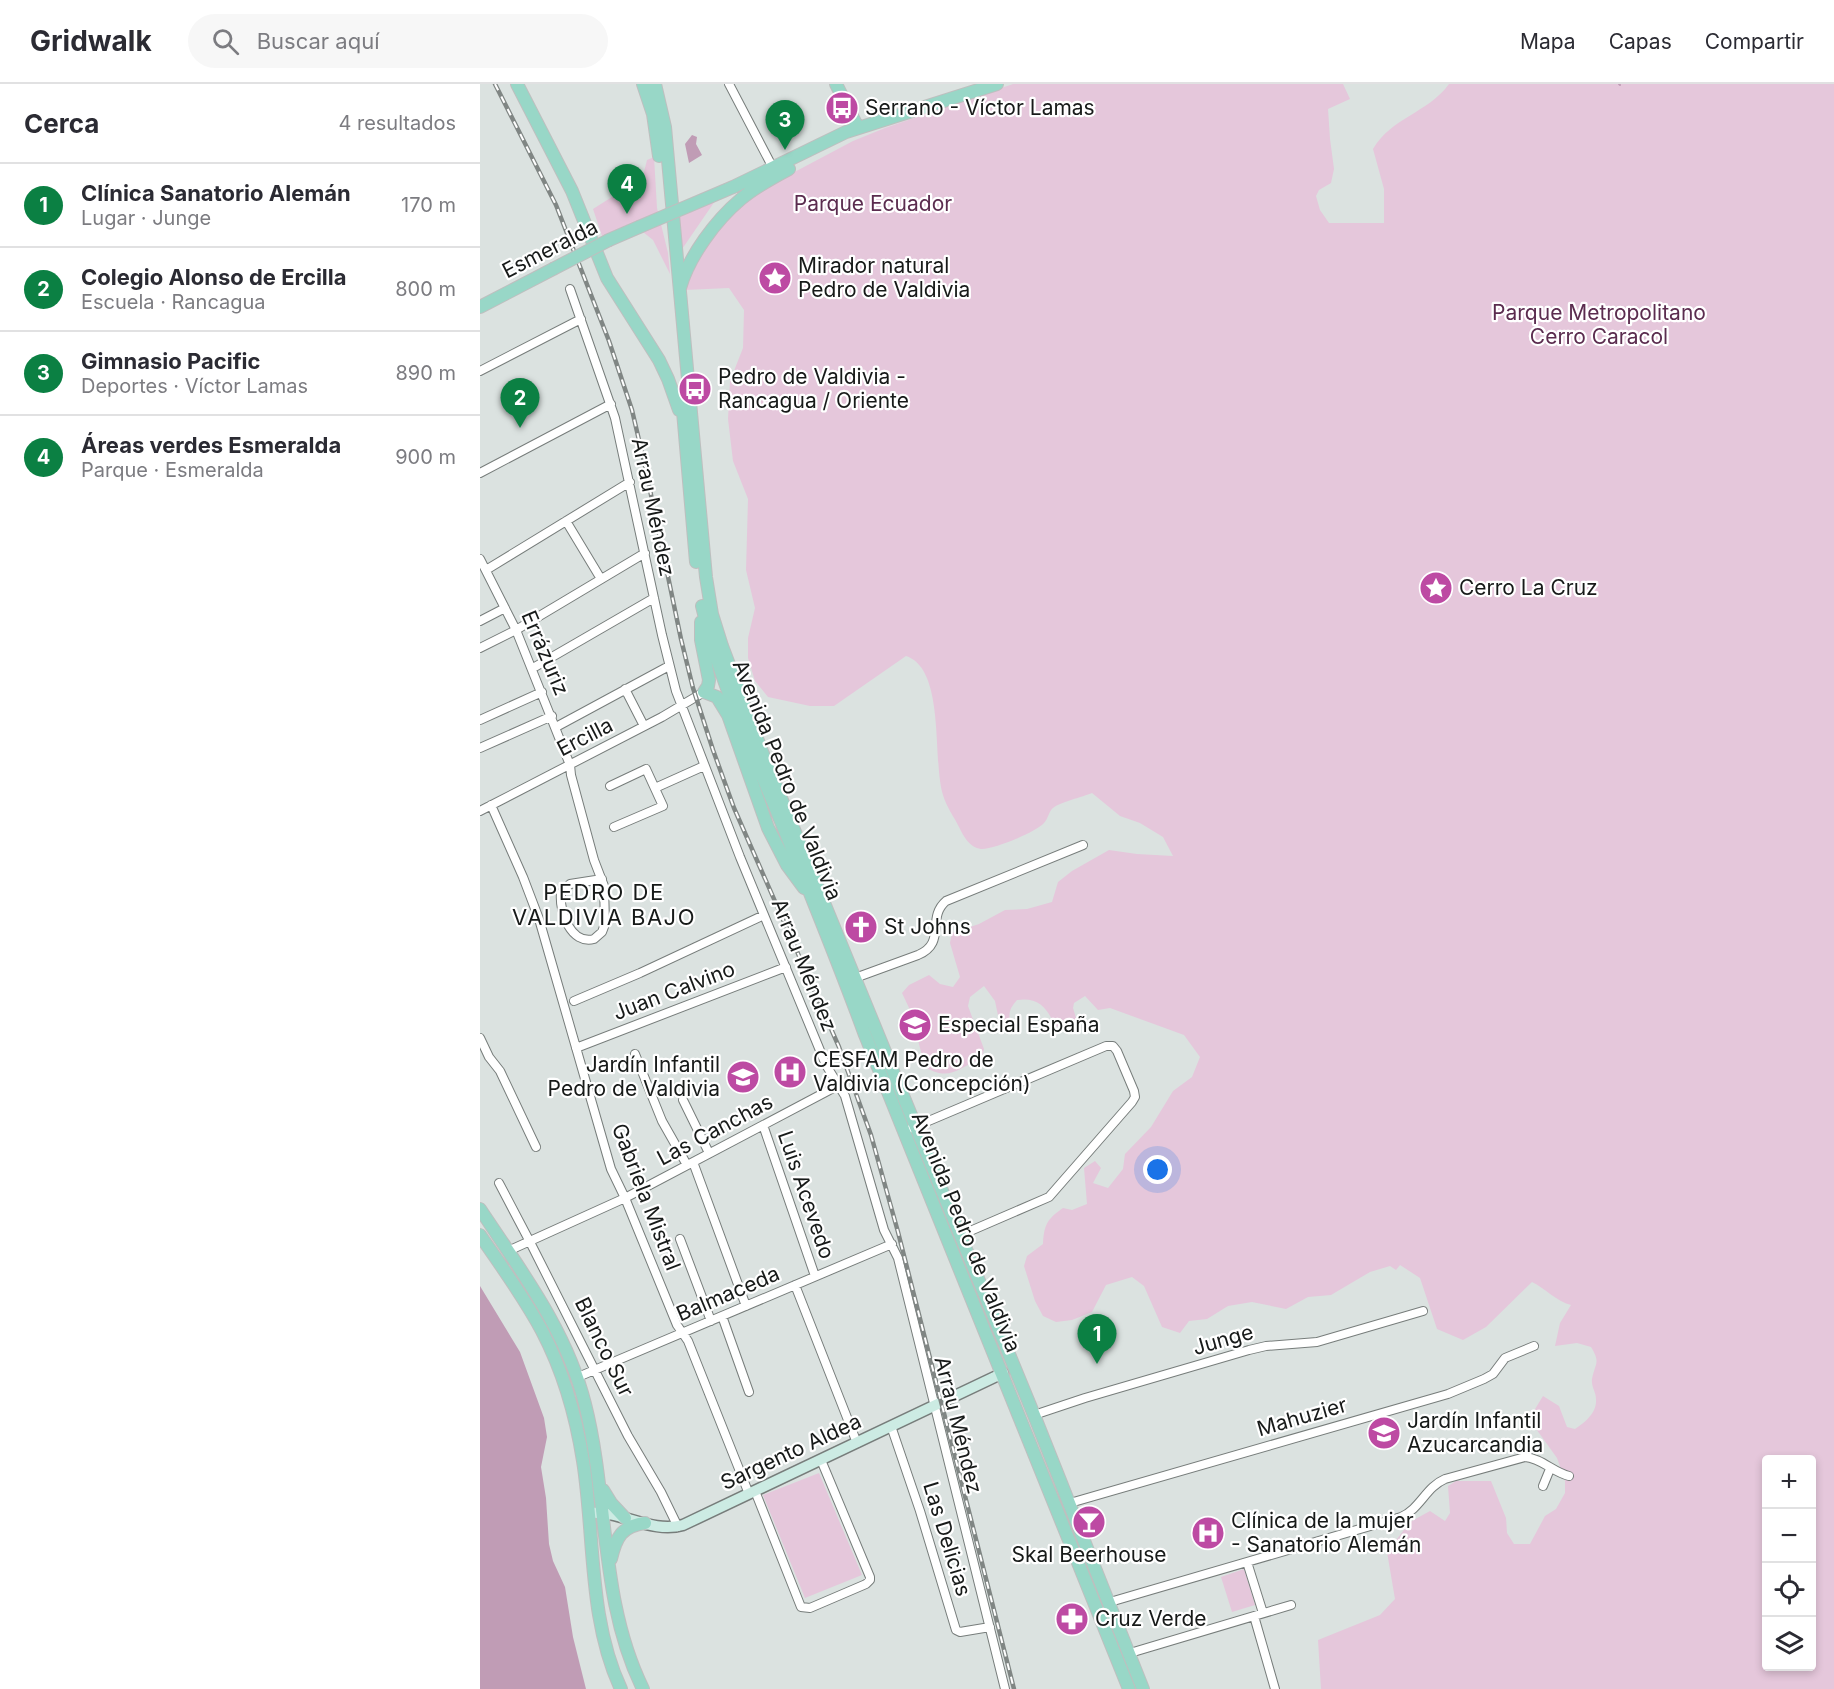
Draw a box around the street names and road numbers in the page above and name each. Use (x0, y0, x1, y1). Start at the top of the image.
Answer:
street label: Esmeralda (498, 214, 602, 283)
street label: Arrau Méndez (627, 435, 680, 578)
street label: Errázuriz (516, 607, 574, 699)
street label: Avenida Pedro de Valdivia (728, 656, 847, 904)
street label: Ercilla (553, 712, 617, 761)
street label: Arrau Méndez (767, 895, 842, 1035)
street label: Juan Calvino (609, 956, 738, 1025)
street label: Las Canchas (653, 1089, 777, 1171)
street label: Avenida Pedro de Valdivia (907, 1108, 1026, 1356)
street label: Gabriela Mistral (607, 1120, 686, 1274)
street label: Luis Acevedo (773, 1128, 840, 1262)
street label: Balmaceda (672, 1261, 783, 1326)
street label: Blanco Sur (570, 1293, 639, 1401)
street label: Junge (1190, 1319, 1256, 1360)
street label: Arrau Méndez (929, 1354, 988, 1496)
street label: Mahuzier (1254, 1392, 1350, 1441)
street label: Sargento Aldea (717, 1408, 865, 1495)
street label: Las Delicias (918, 1479, 977, 1599)

